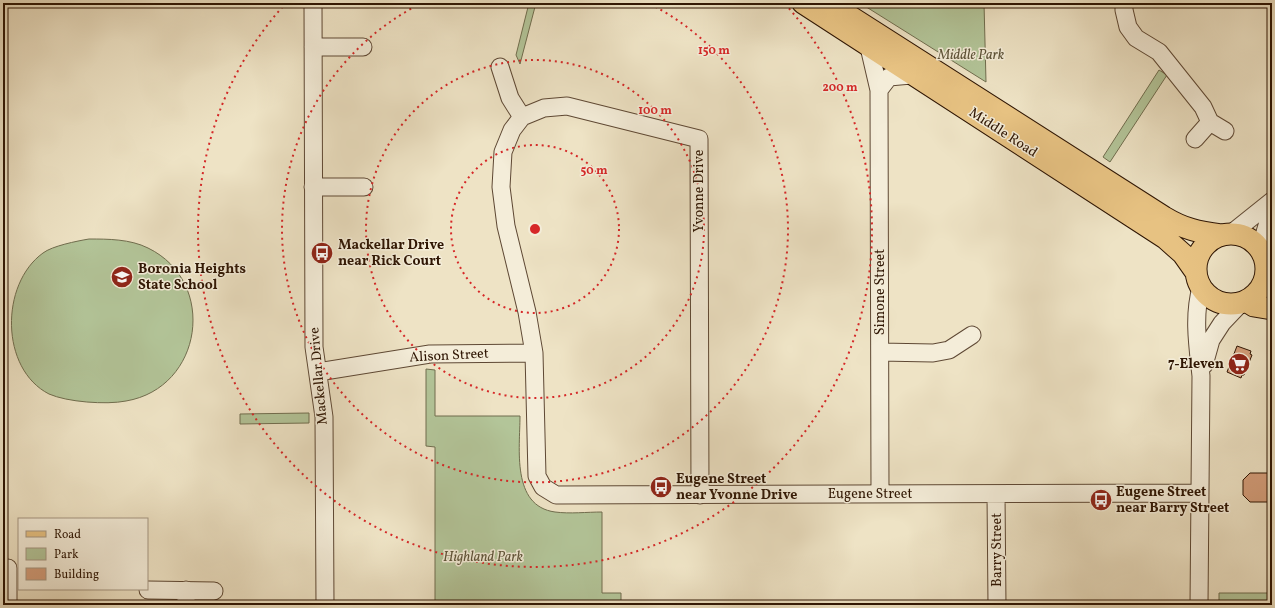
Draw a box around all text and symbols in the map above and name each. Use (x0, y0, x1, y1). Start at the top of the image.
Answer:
text: 150 m (698, 43, 730, 59)
park label: Middle Park (937, 46, 1005, 65)
text: 200 m (822, 80, 858, 96)
text: 100 m (638, 103, 672, 119)
street label: Middle Road (965, 104, 1041, 162)
street label: Yvonne Drive (690, 149, 709, 232)
text: 50 m (580, 163, 608, 179)
centre of rings (528, 222, 542, 236)
place label: Mackellar Drive near Rick Court (338, 236, 444, 271)
bus stop icon: Mackellar Drive near Rick Court (309, 240, 335, 266)
street label: Simone Street (871, 249, 890, 335)
place label: Boronia Heights State School (138, 260, 246, 295)
school or university icon: Boronia Heights State School (109, 264, 135, 290)
street label: Mackellar Drive (305, 326, 333, 426)
street label: Alison Street (409, 344, 489, 368)
supermarket icon: 7-Eleven (1226, 351, 1252, 377)
place label: 7-Eleven (1168, 355, 1224, 374)
place label: Eugene Street near Yvonne Drive (676, 470, 797, 505)
bus stop icon: Eugene Street near Yvonne Drive (648, 474, 674, 500)
place label: Eugene Street near Barry Street (1116, 483, 1229, 518)
street label: Eugene Street (828, 485, 912, 504)
bus stop icon: Eugene Street near Barry Street (1088, 487, 1114, 513)
street label: Barry Street (988, 513, 1007, 587)
legend (18, 518, 148, 590)
text: Road (54, 527, 81, 543)
text: Park (54, 547, 79, 563)
park label: Highland Park (443, 548, 524, 567)
text: Building (54, 567, 99, 583)

